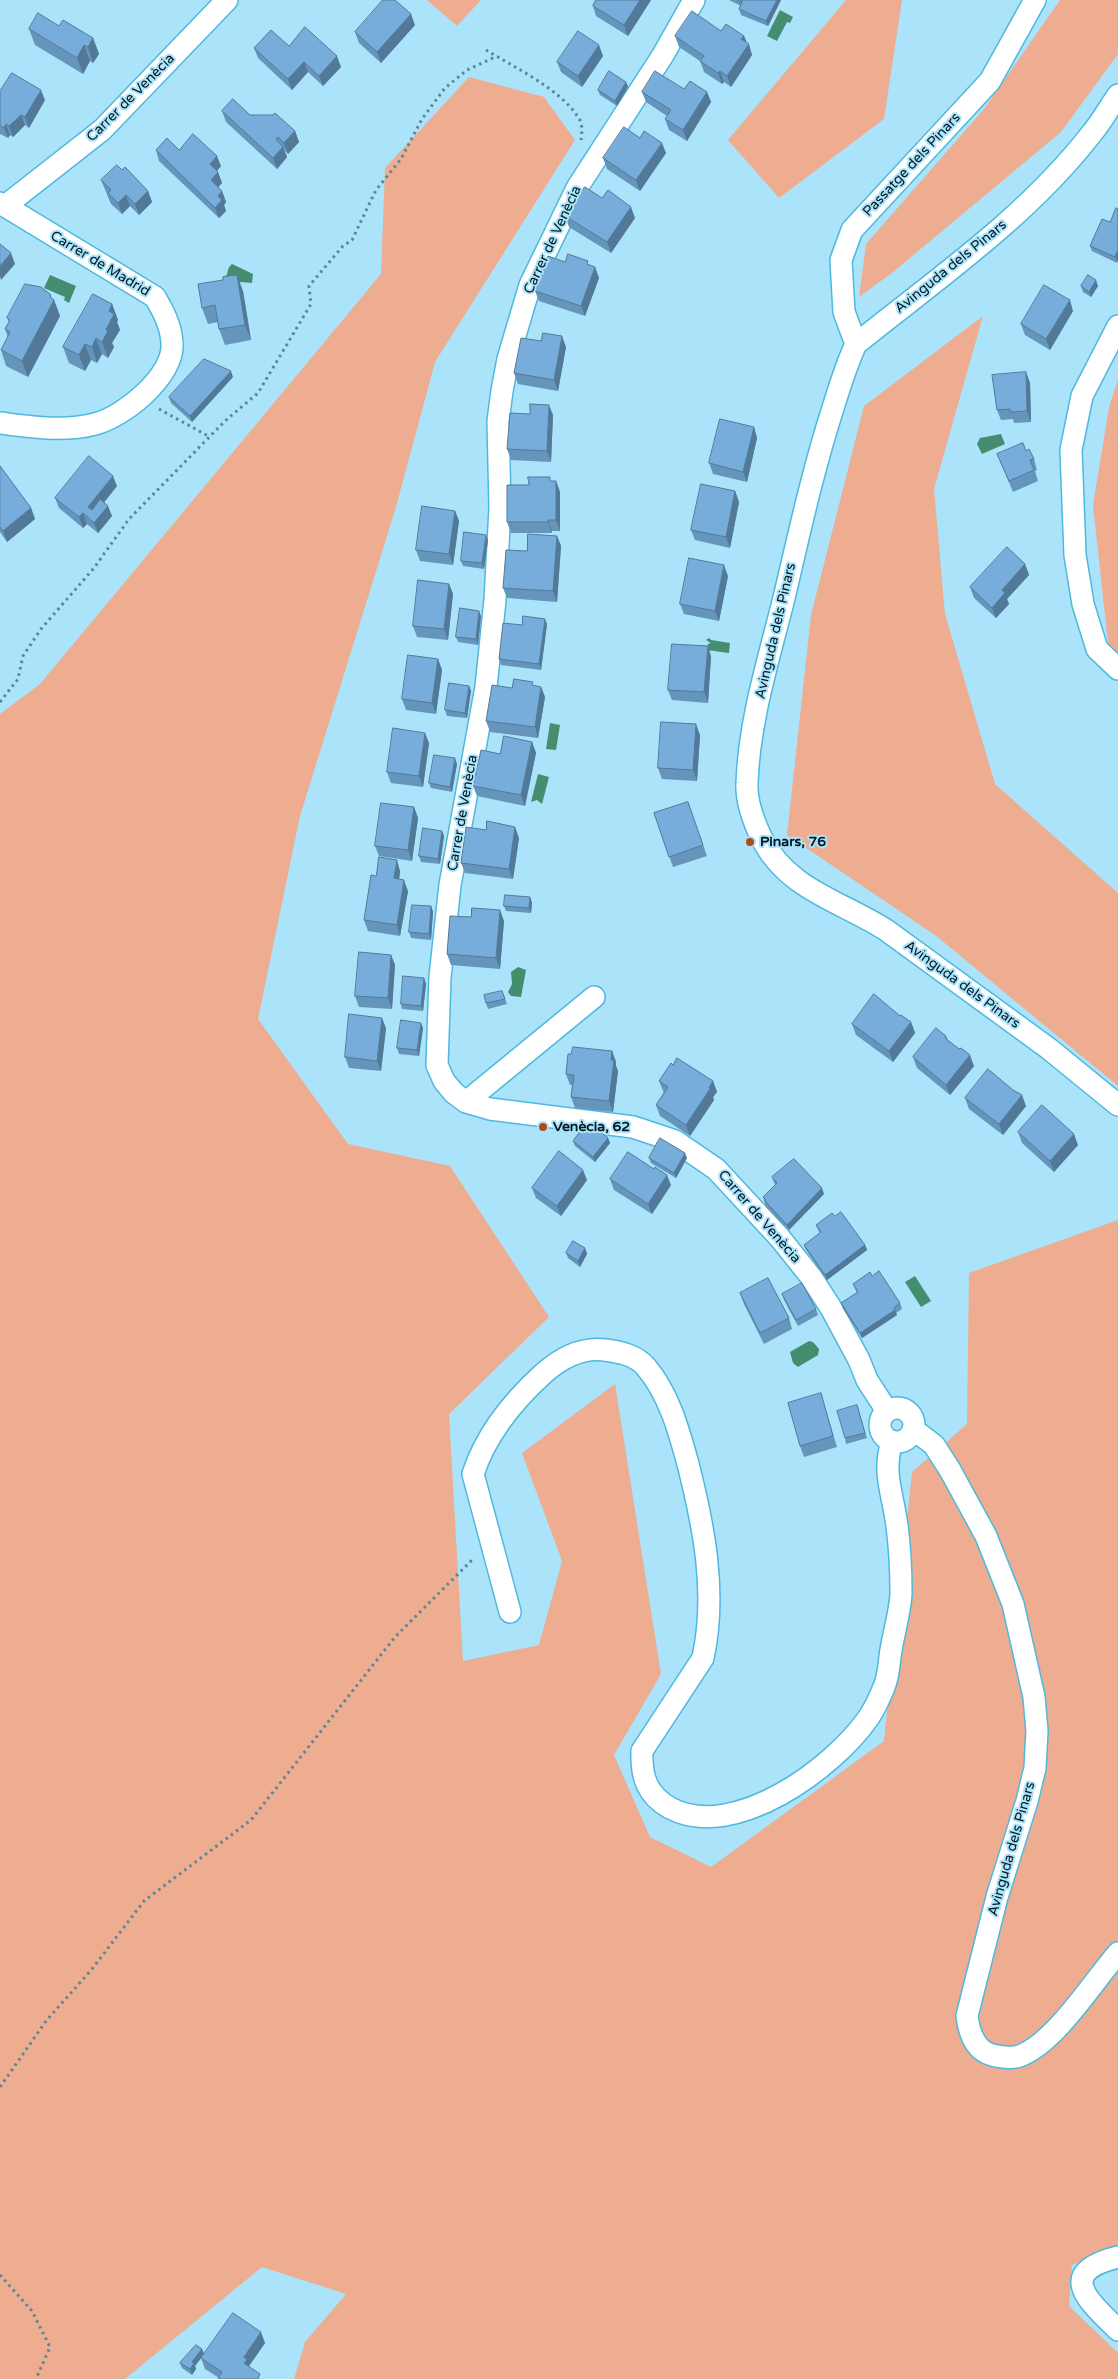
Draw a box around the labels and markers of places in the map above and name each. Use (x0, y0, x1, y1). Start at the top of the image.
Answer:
place label: Pinars, 76 (760, 834, 826, 850)
marker: Pinars, 76 (744, 836, 756, 848)
place label: Venècia, 62 (553, 1119, 630, 1135)
marker: Venècia, 62 (537, 1121, 549, 1133)

